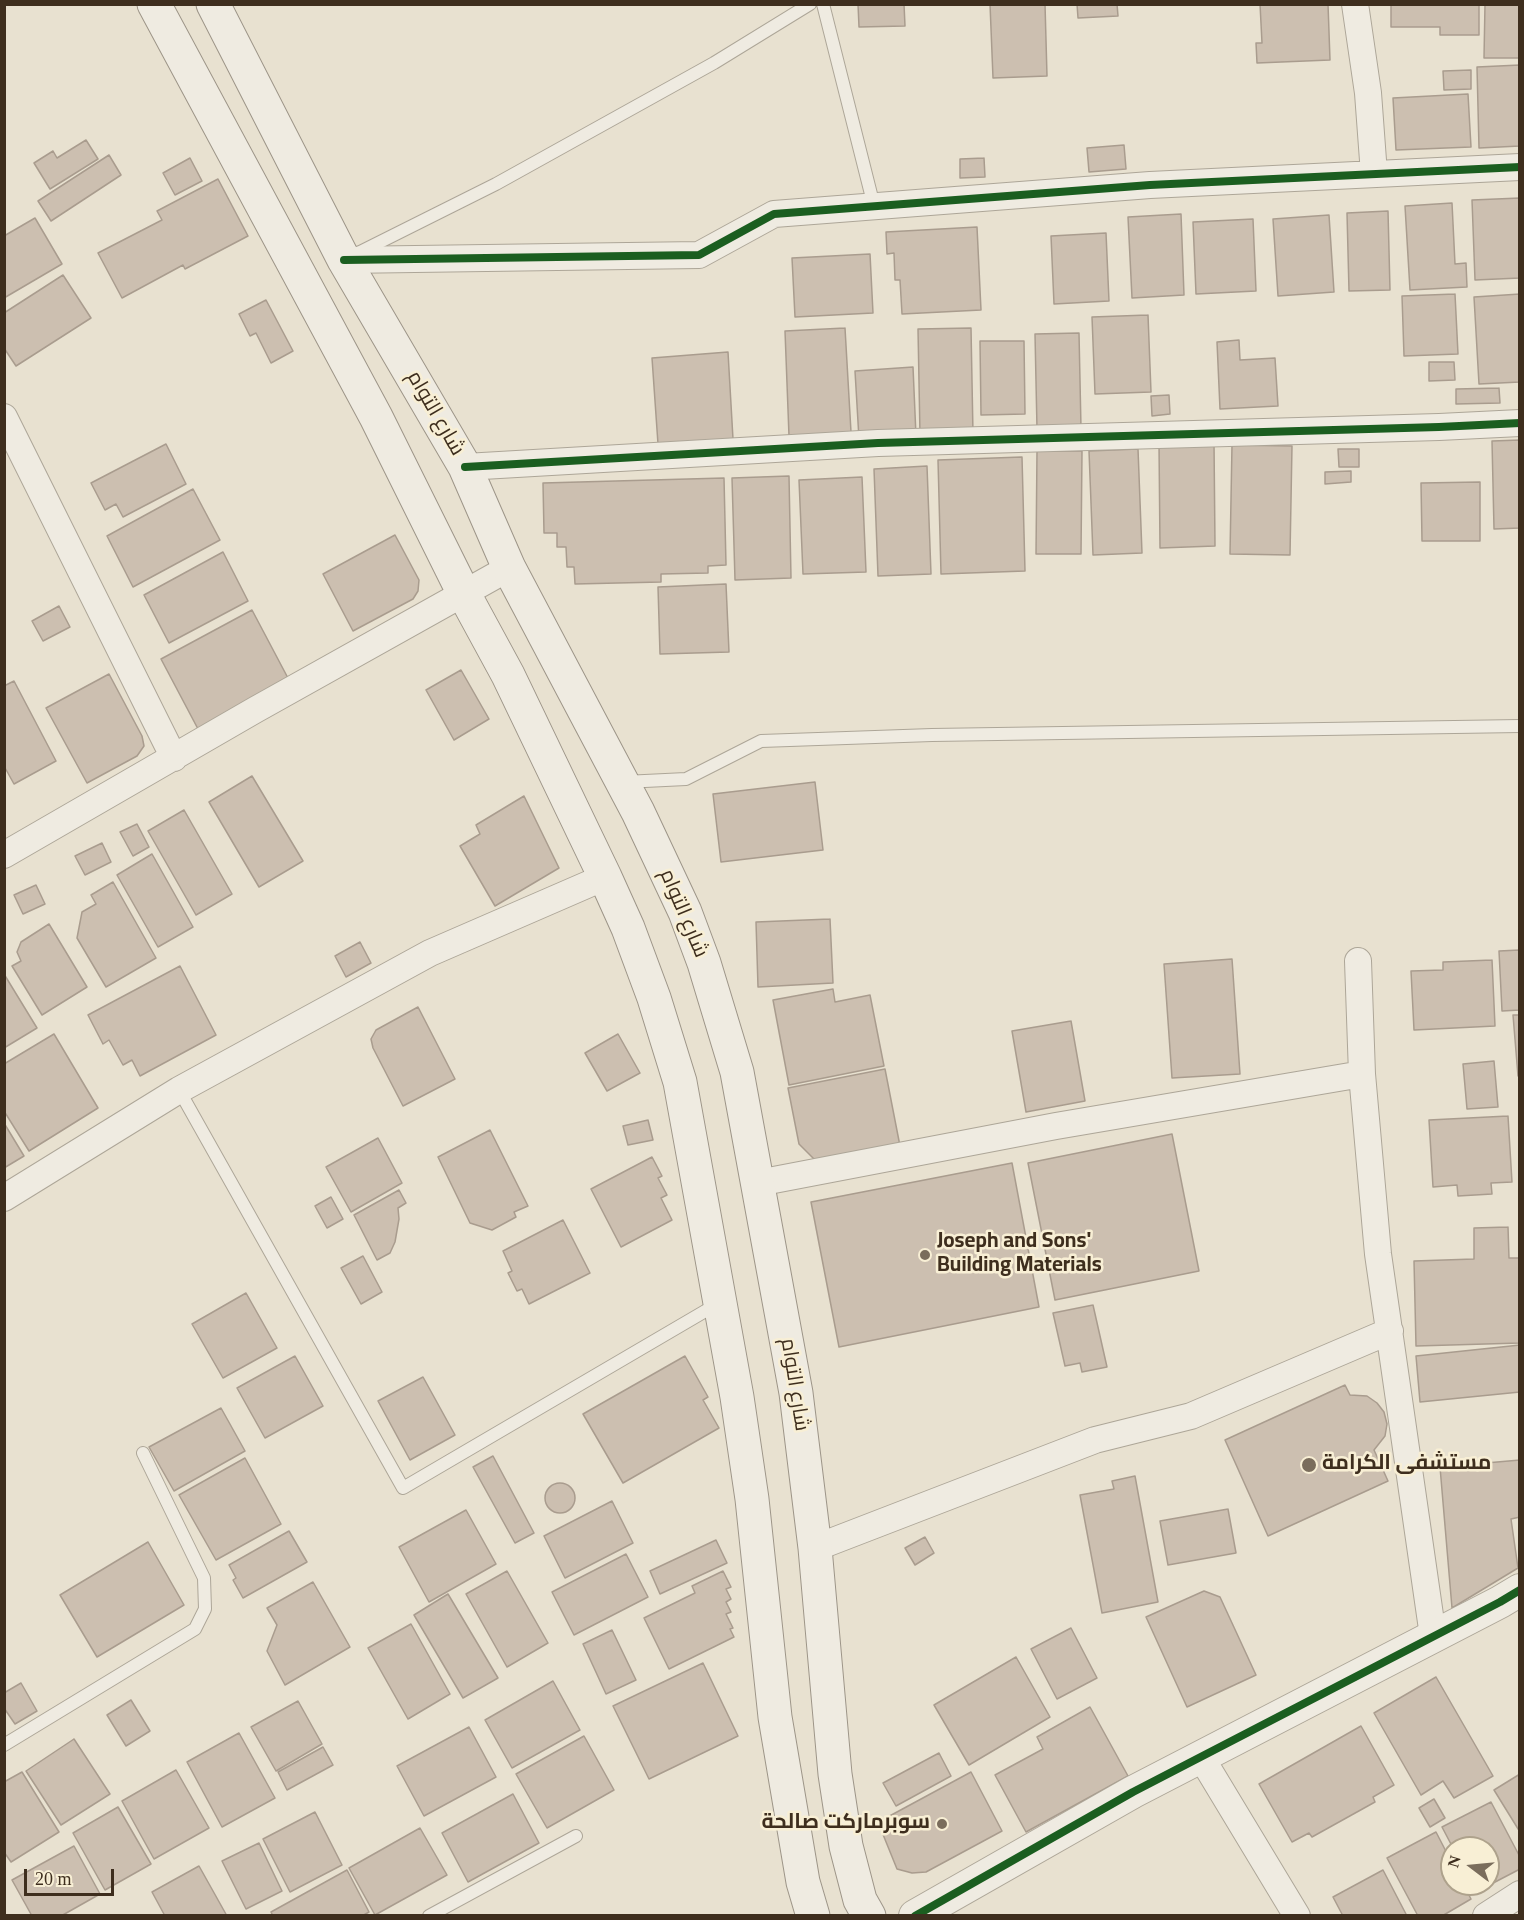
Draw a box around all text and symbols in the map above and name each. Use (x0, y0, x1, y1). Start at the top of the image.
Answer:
street label: شارع التوام (400, 367, 468, 461)
street label: شارع التوام (652, 866, 712, 962)
place label: Joseph and Sons' Building Materials (937, 1230, 1102, 1280)
marker: Joseph and Sons' Building Materials (918, 1248, 932, 1262)
street label: شارع التوام (773, 1337, 813, 1433)
place label: مستشفى الكرامة (1322, 1452, 1491, 1478)
marker: مستشفى الكرامة (1300, 1456, 1318, 1474)
place label: سوبرماركت صالحة (761, 1811, 930, 1837)
marker: سوبرماركت صالحة (935, 1817, 949, 1831)
north arrow (1440, 1836, 1500, 1896)
text: N (1444, 1854, 1464, 1869)
scale bar (27, 1857, 117, 1895)
text: 20 m (35, 1869, 72, 1889)

